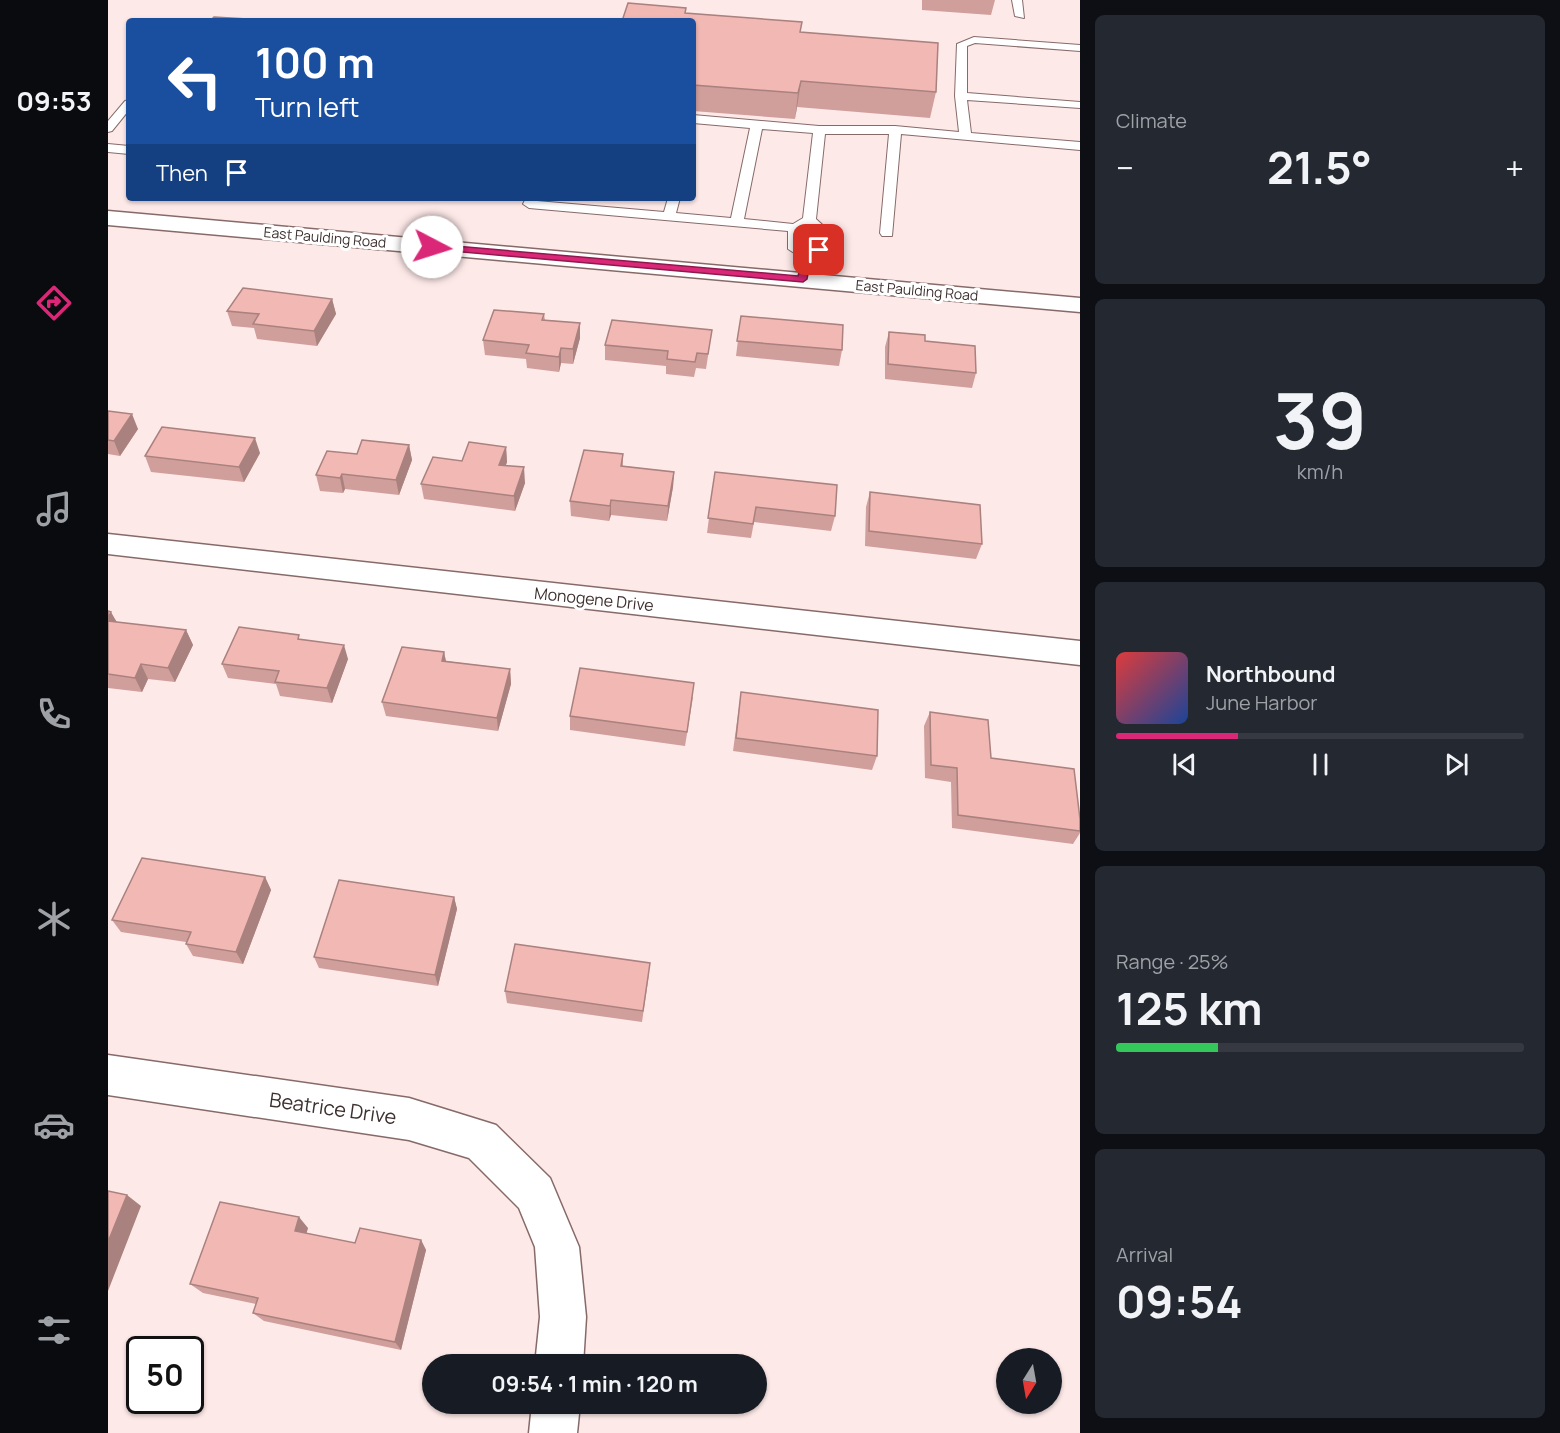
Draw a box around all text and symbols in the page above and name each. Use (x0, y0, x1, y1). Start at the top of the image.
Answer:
text: 100 m (255, 33, 375, 91)
icon: left (156, 42, 234, 120)
text: 09:53 (16, 82, 92, 119)
text: Turn left (255, 88, 359, 125)
text: Climate (1116, 107, 1187, 134)
text: 21.5° (1267, 136, 1372, 198)
text: − (1116, 145, 1134, 190)
text: + (1505, 145, 1524, 190)
icon: arrive (220, 156, 253, 189)
text: Then (156, 158, 208, 188)
position arrow (400, 215, 464, 279)
street label: East Paulding Road (263, 222, 387, 252)
pin (793, 224, 844, 275)
icon: arrive (802, 233, 835, 266)
street label: East Paulding Road (855, 275, 979, 305)
icon: directions (33, 282, 75, 324)
text: 39 (1273, 366, 1367, 472)
text: km/h (1297, 458, 1343, 485)
icon: music (33, 488, 75, 530)
street label: Monogene Drive (533, 582, 655, 616)
text: Northbound (1206, 659, 1336, 689)
text: June Harbor (1206, 689, 1318, 716)
icon: phone (33, 693, 75, 735)
icon: previous (1168, 748, 1201, 781)
icon: pause (1304, 748, 1337, 781)
icon: next (1440, 748, 1473, 781)
icon: climate (33, 898, 75, 940)
text: Range · 25% (1116, 948, 1229, 975)
text: 125 km (1116, 977, 1263, 1039)
street label: Beatrice Drive (268, 1086, 398, 1130)
icon: car (33, 1104, 75, 1146)
text: Arrival (1116, 1241, 1173, 1268)
text: 09:54 (1116, 1270, 1243, 1332)
icon: filters (33, 1309, 75, 1351)
speed limit sign: 50 (126, 1336, 204, 1414)
north arrow (996, 1348, 1062, 1414)
map controls (996, 1348, 1062, 1414)
text: 09:54 · 1 min · 120 m (491, 1369, 698, 1399)

